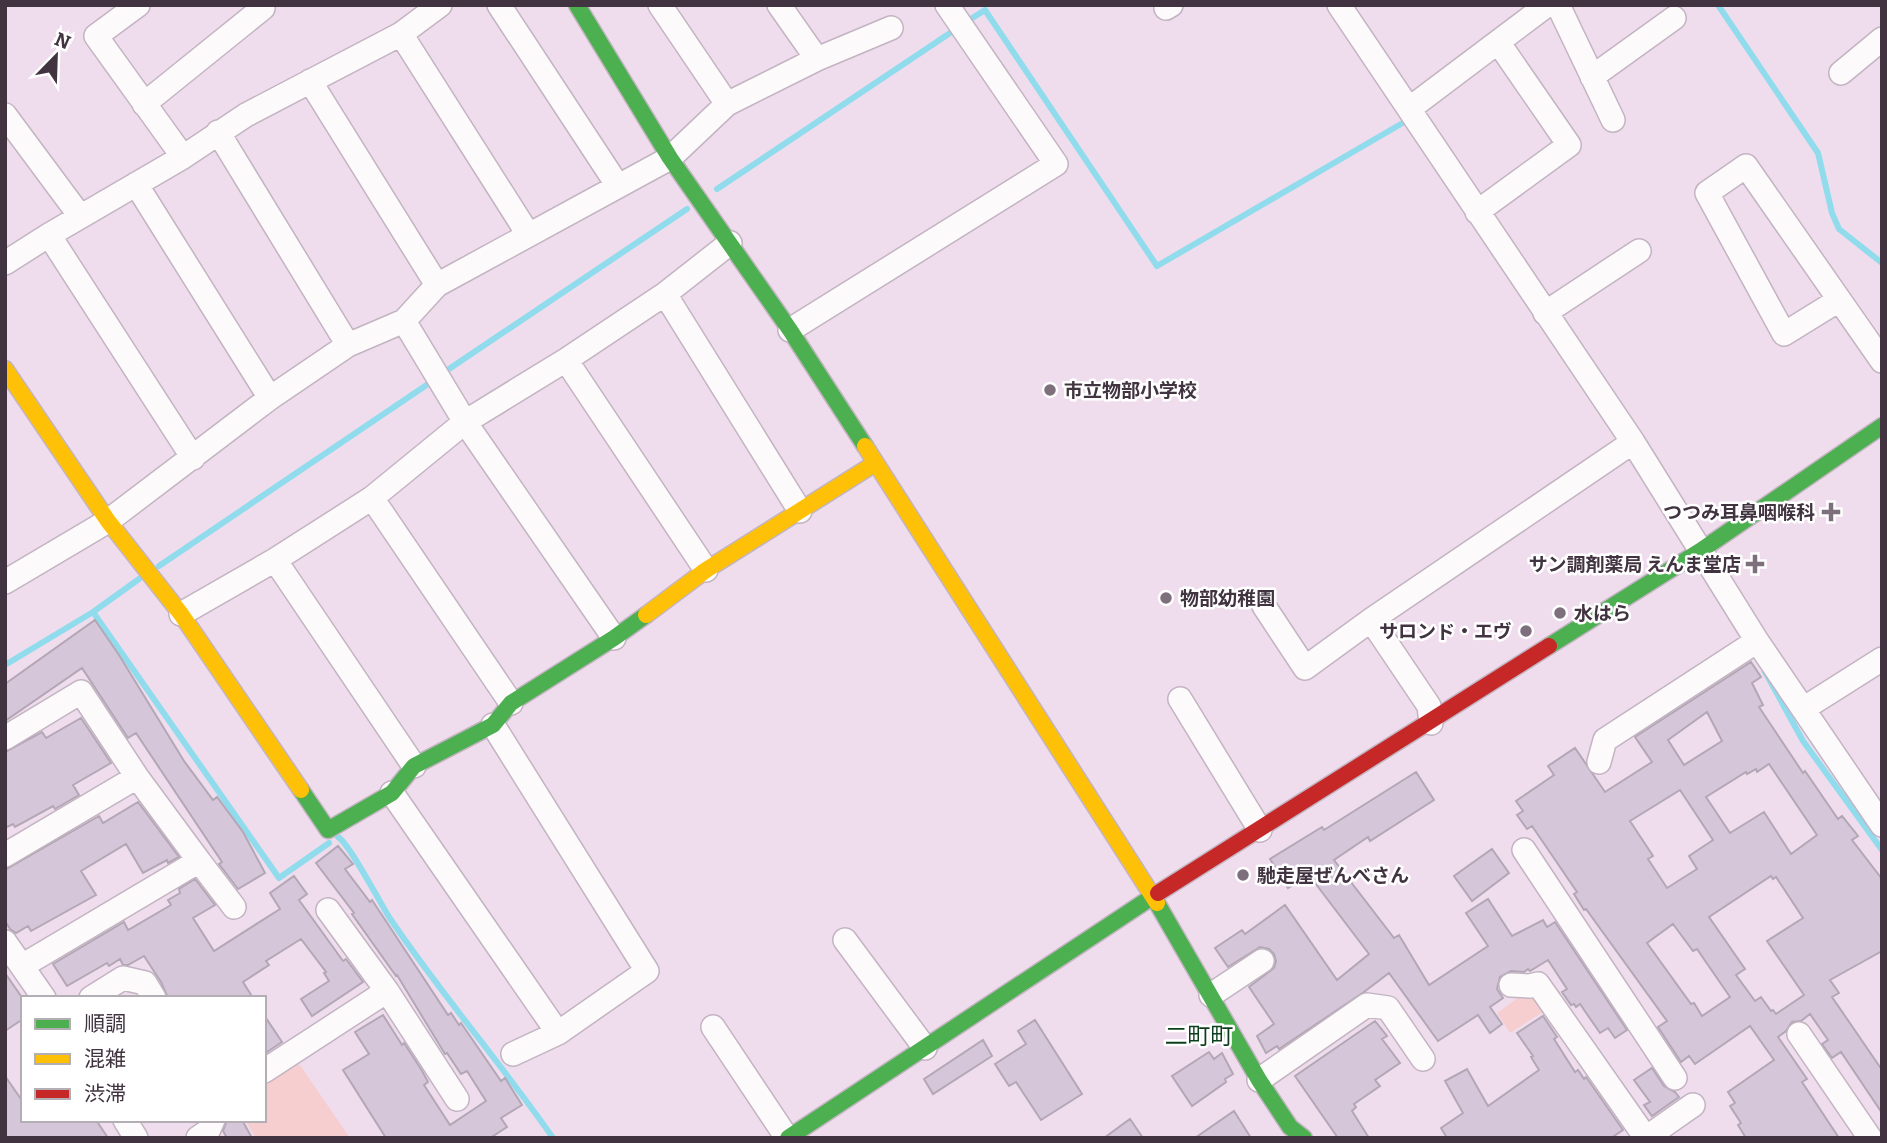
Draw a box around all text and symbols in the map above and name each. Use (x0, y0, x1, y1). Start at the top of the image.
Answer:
north arrow (21, 21, 91, 91)
text: N (51, 27, 74, 54)
place label: 市立物部小学校 (1064, 379, 1197, 402)
marker: 市立物部小学校 (1042, 382, 1058, 398)
place label: つつみ耳鼻咽喉科 (1663, 501, 1815, 524)
marker: つつみ耳鼻咽喉科 (1821, 502, 1841, 522)
place label: サン調剤薬局 えんま堂店 (1529, 553, 1741, 576)
marker: サン調剤薬局 えんま堂店 (1747, 556, 1763, 572)
place label: 物部幼稚園 (1180, 587, 1275, 610)
marker: 物部幼稚園 (1158, 590, 1174, 606)
place label: 水はら (1574, 602, 1631, 625)
marker: 水はら (1552, 605, 1568, 621)
place label: サロンド・エヴ (1379, 620, 1512, 643)
marker: サロンド・エヴ (1518, 623, 1534, 639)
place label: 馳走屋ぜんべさん (1257, 864, 1409, 887)
marker: 馳走屋ぜんべさん (1235, 867, 1251, 883)
legend (21, 996, 266, 1122)
text: 順調 (84, 1011, 126, 1037)
district label: 二町町 (1165, 1022, 1234, 1050)
text: 混雑 (84, 1046, 126, 1072)
text: 渋滞 (84, 1081, 126, 1107)

